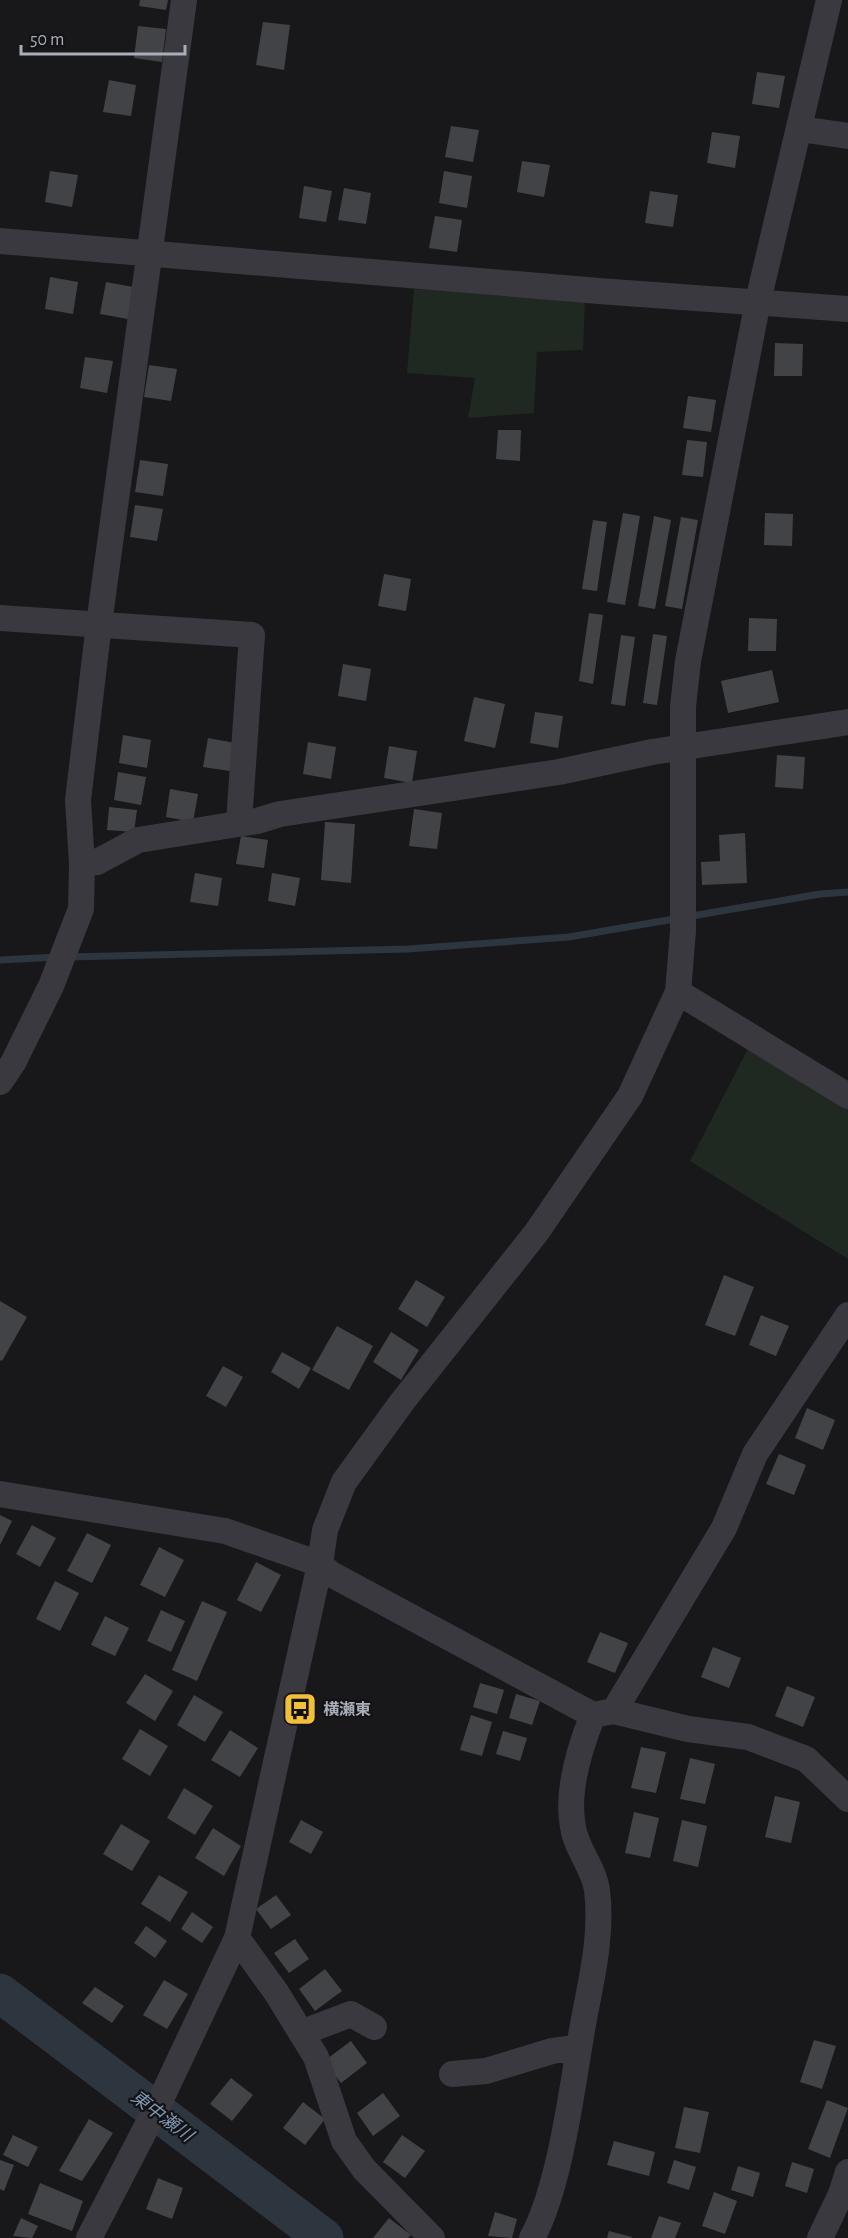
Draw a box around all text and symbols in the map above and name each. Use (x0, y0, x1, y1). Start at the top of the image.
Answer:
scale bar (21, 18, 184, 56)
text: 50 m (30, 31, 64, 49)
bus stop icon: 横瀬東 (282, 1691, 318, 1727)
place label: 横瀬東 (323, 1700, 371, 1718)
water label: 東中瀬川 (127, 2086, 198, 2147)

